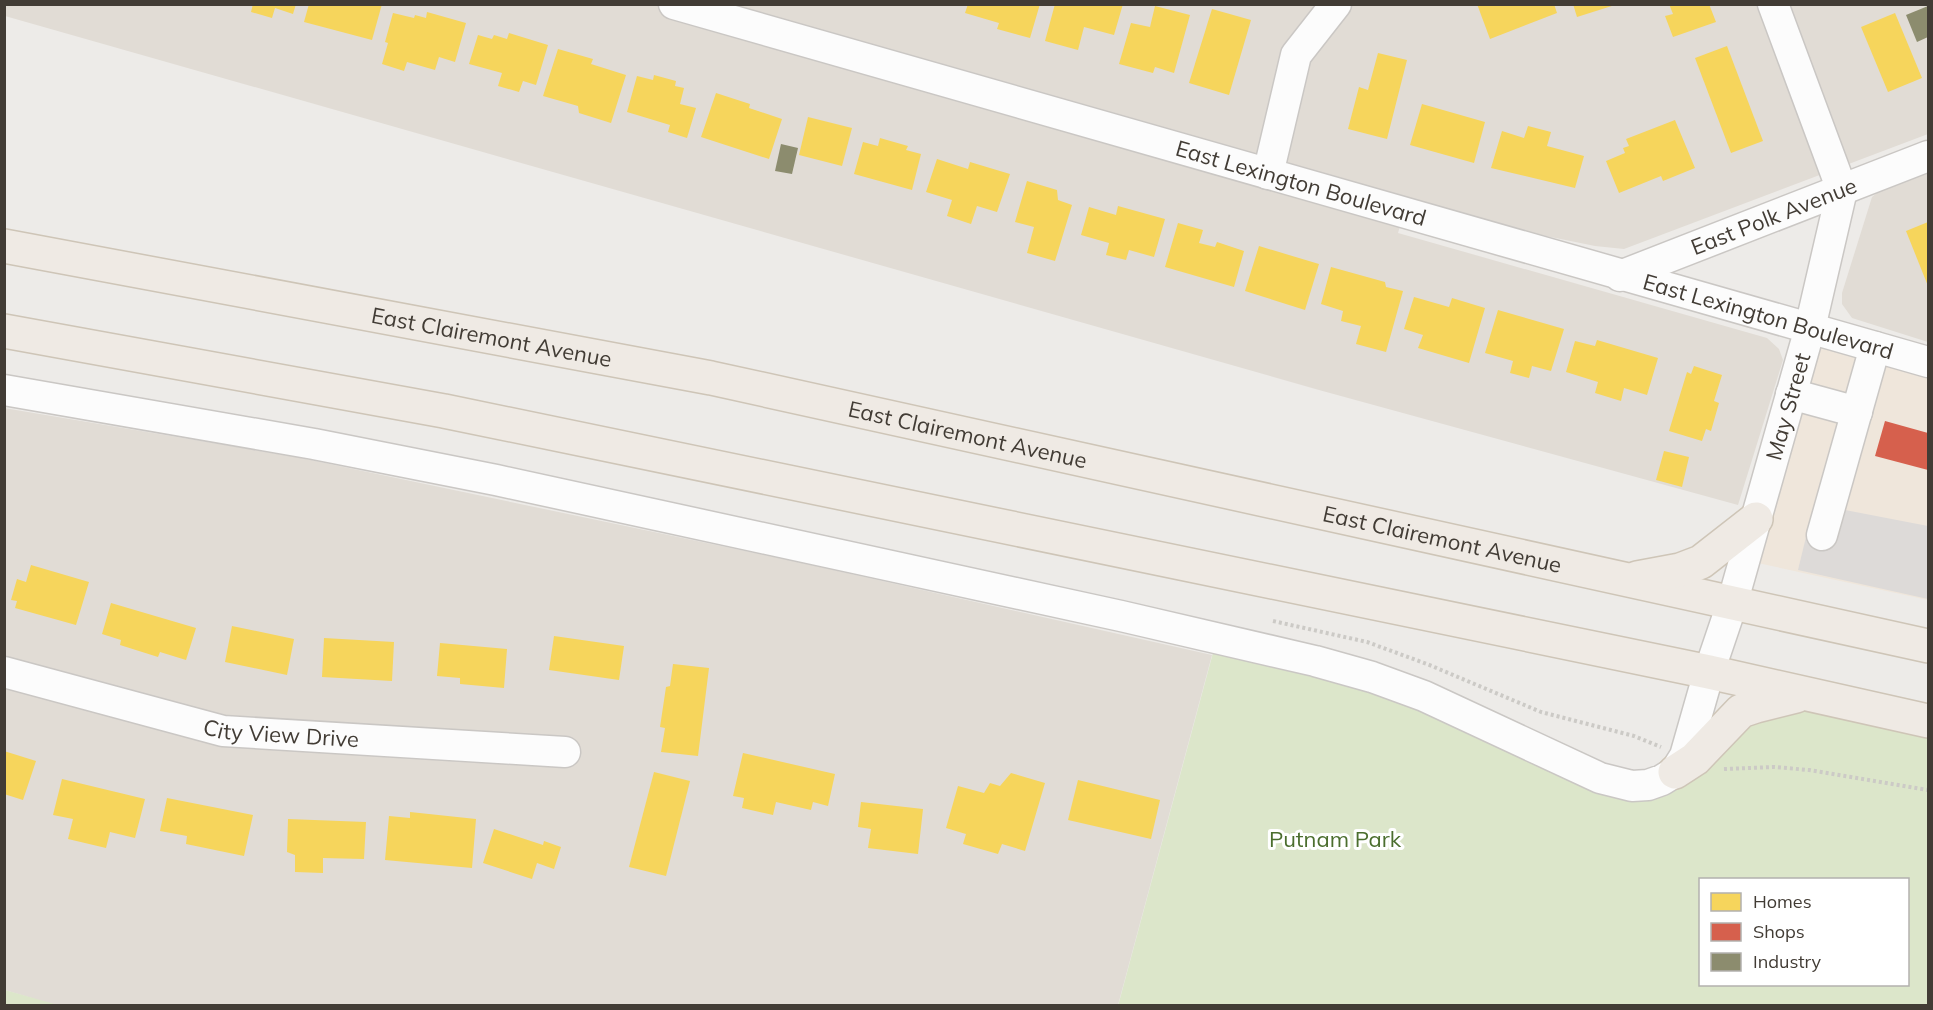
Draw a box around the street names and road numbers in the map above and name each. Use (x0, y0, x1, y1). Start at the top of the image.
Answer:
street label: East Lexington Boulevard (1173, 134, 1429, 232)
street label: East Polk Avenue (1687, 171, 1861, 261)
street label: East Lexington Boulevard (1640, 267, 1897, 365)
street label: East Clairemont Avenue (369, 301, 614, 373)
street label: May Street (1759, 349, 1816, 463)
street label: East Clairemont Avenue (846, 395, 1090, 474)
street label: East Clairemont Avenue (1320, 499, 1564, 579)
street label: City View Drive (200, 712, 360, 753)

